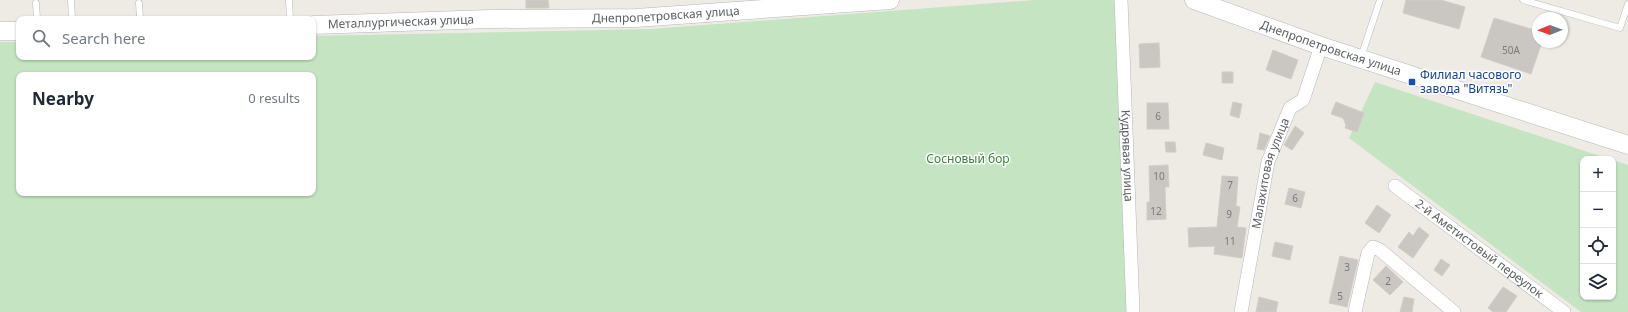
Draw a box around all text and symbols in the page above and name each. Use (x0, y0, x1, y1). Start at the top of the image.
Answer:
street label: Днепропетровская улица (592, 2, 740, 26)
street label: Металлургическая улица (327, 11, 474, 32)
north arrow (1532, 12, 1568, 48)
search box (16, 16, 316, 60)
street label: Днепропетровская улица (1258, 16, 1404, 79)
icon: search (30, 27, 52, 49)
text: Search here (62, 28, 145, 48)
house number: 50А (1502, 43, 1521, 57)
place label: Филиал часового завода "Витязь" (1420, 66, 1521, 97)
marker: Филиал часового завода "Витязь" (1407, 77, 1417, 87)
text: Nearby (32, 87, 94, 110)
text: 0 results (248, 89, 300, 107)
house number: 6 (1155, 109, 1161, 123)
street label: Кудрявая улица (1117, 110, 1138, 202)
street label: Малахитовая улица (1247, 115, 1293, 230)
park label: Сосновый бор (926, 150, 1010, 167)
map controls (1580, 156, 1616, 300)
button: + (1580, 156, 1616, 192)
house number: 10 (1153, 169, 1165, 183)
house number: 7 (1227, 178, 1233, 192)
house number: 6 (1292, 191, 1298, 205)
button: − (1580, 192, 1616, 228)
street label: 2-й Аметистовый переулок (1412, 195, 1548, 302)
house number: 12 (1150, 204, 1162, 218)
house number: 9 (1226, 207, 1232, 221)
button: locate (1580, 228, 1616, 264)
house number: 11 (1224, 234, 1236, 248)
house number: 3 (1344, 260, 1350, 274)
button: layers (1580, 264, 1616, 300)
house number: 2 (1385, 274, 1391, 288)
house number: 5 (1337, 289, 1343, 303)

